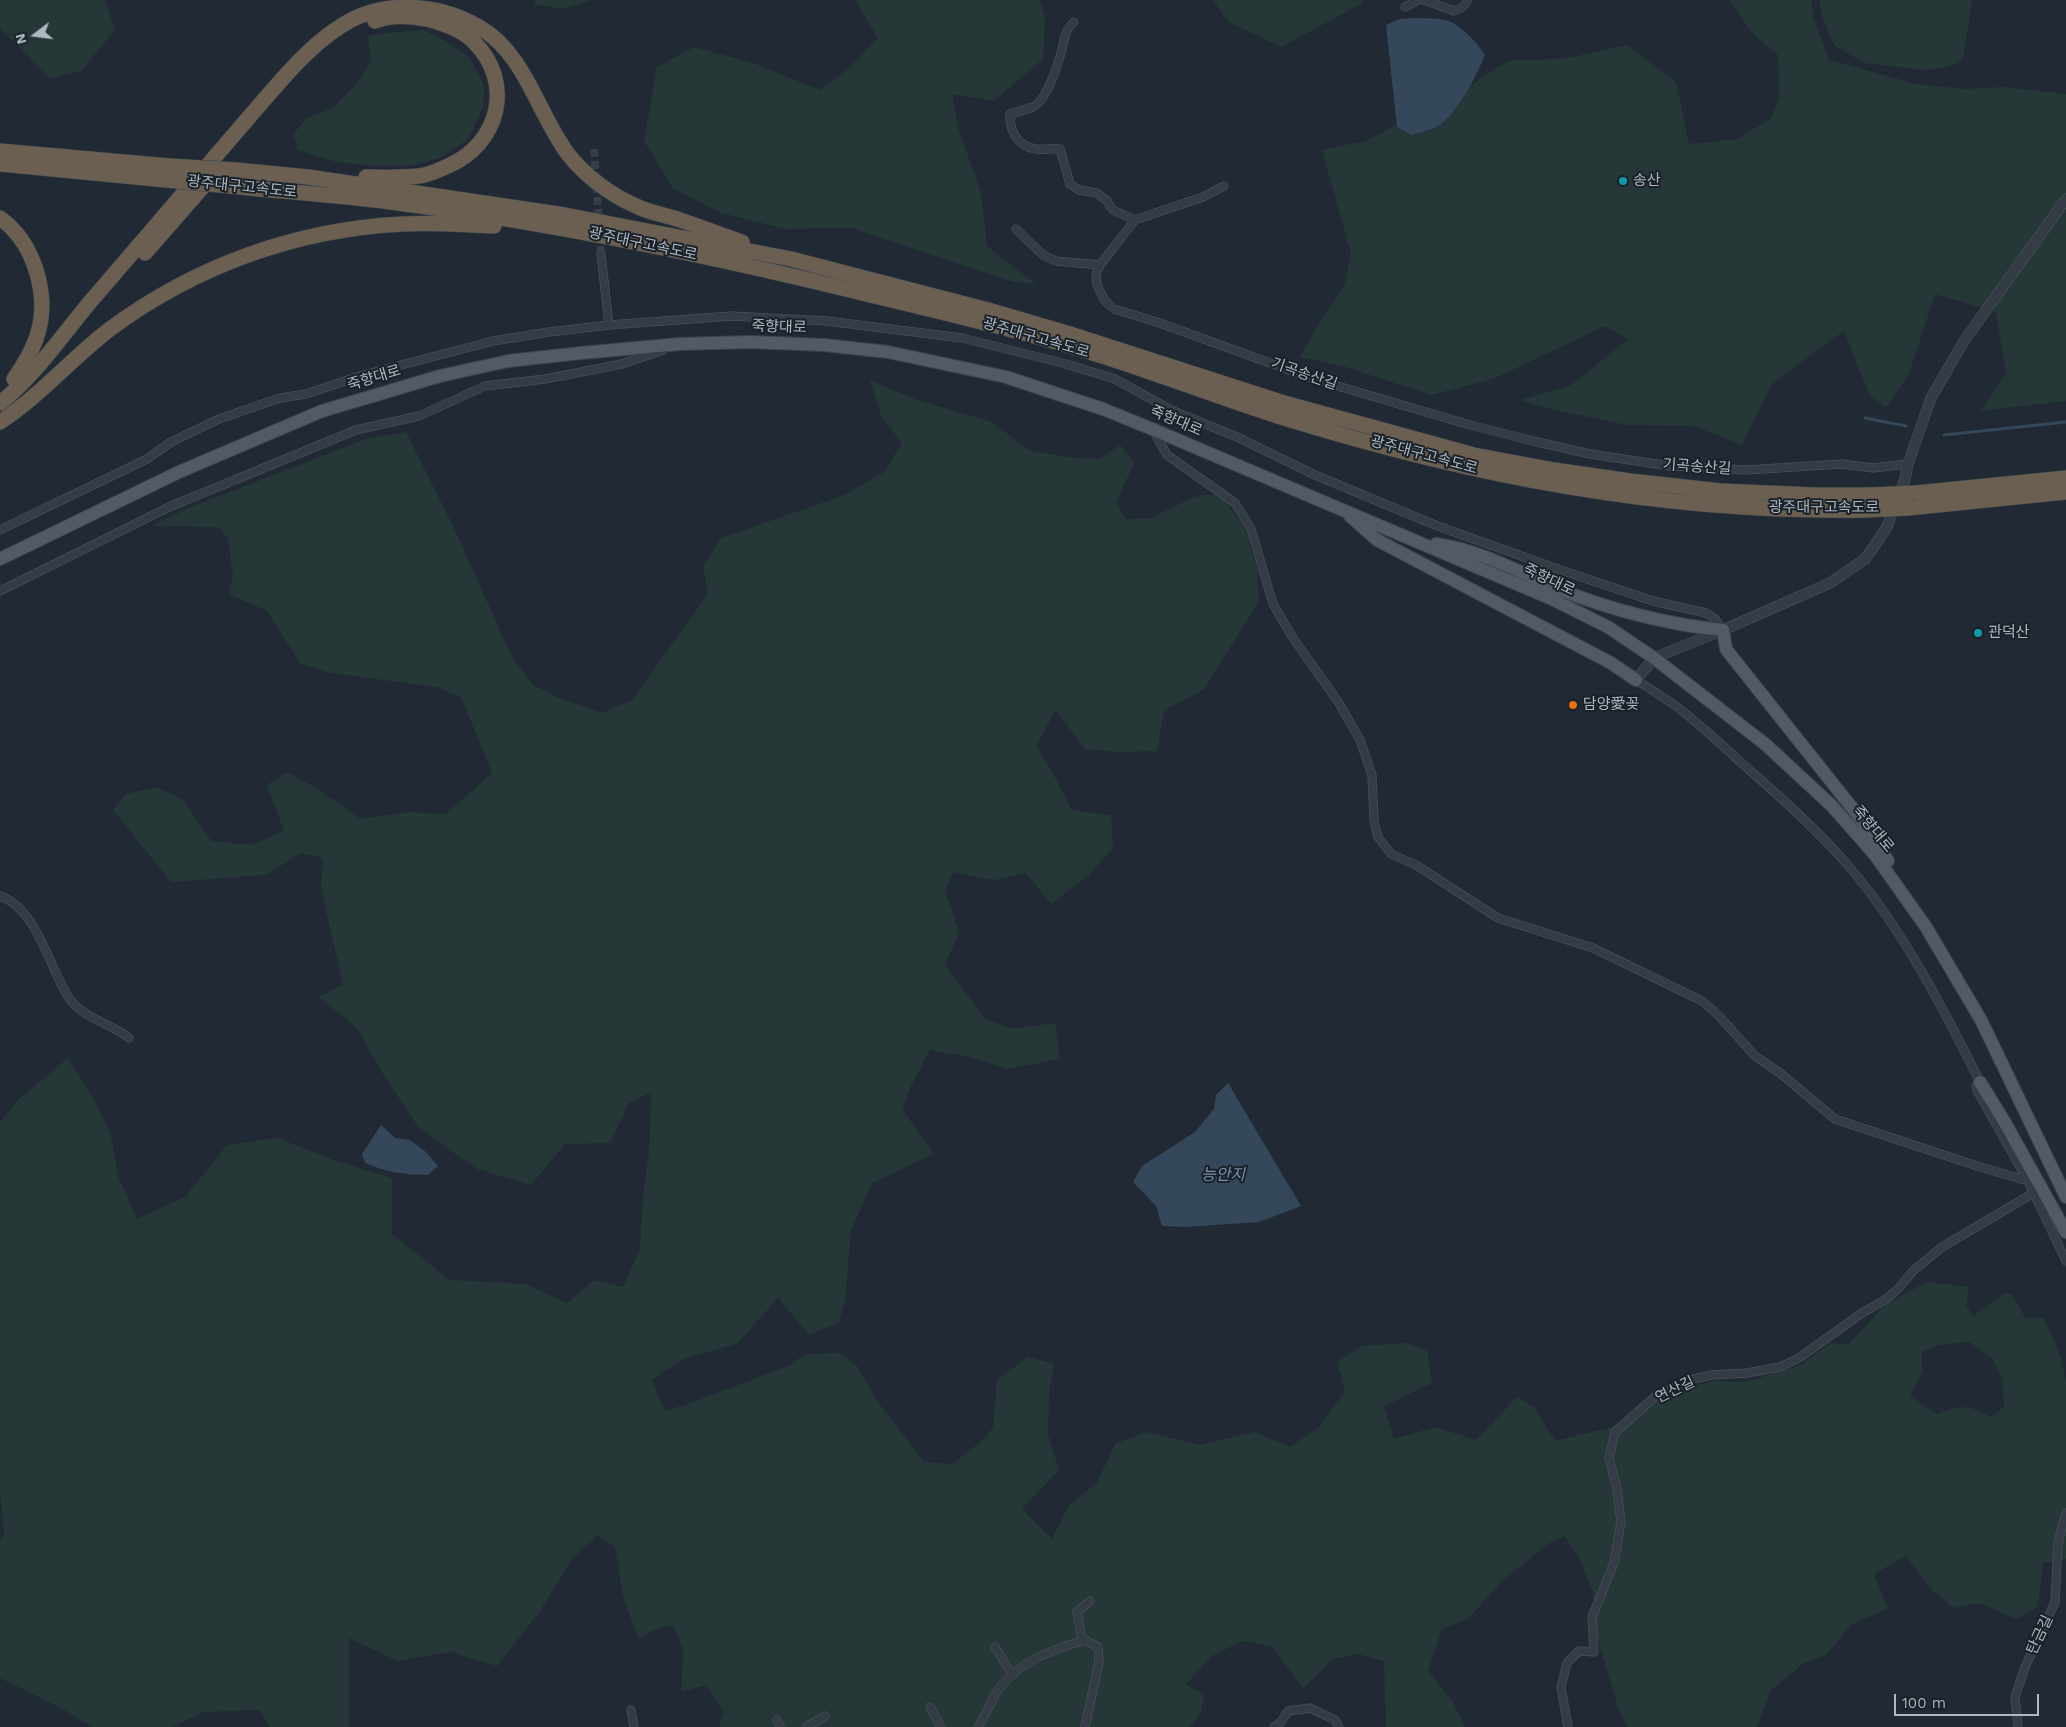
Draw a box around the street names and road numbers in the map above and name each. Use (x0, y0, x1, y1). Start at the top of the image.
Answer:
street label: 광주대구고속도로 (186, 172, 298, 202)
street label: 광주대구고속도로 (587, 224, 699, 264)
street label: 광주대구고속도로 (980, 314, 1092, 362)
street label: 죽향대로 (751, 317, 807, 337)
street label: 기곡송산길 (1268, 354, 1340, 394)
street label: 죽향대로 (345, 361, 403, 395)
street label: 죽향대로 (1147, 402, 1205, 440)
street label: 광주대구고속도로 (1368, 432, 1480, 478)
street label: 기곡송산길 (1662, 456, 1732, 478)
street label: 광주대구고속도로 (1769, 499, 1879, 517)
street label: 죽향대로 (1520, 560, 1578, 600)
street label: 죽향대로 (1848, 802, 1898, 856)
street label: 연산길 (1652, 1373, 1698, 1407)
street label: 탄금길 (2023, 1612, 2057, 1658)

